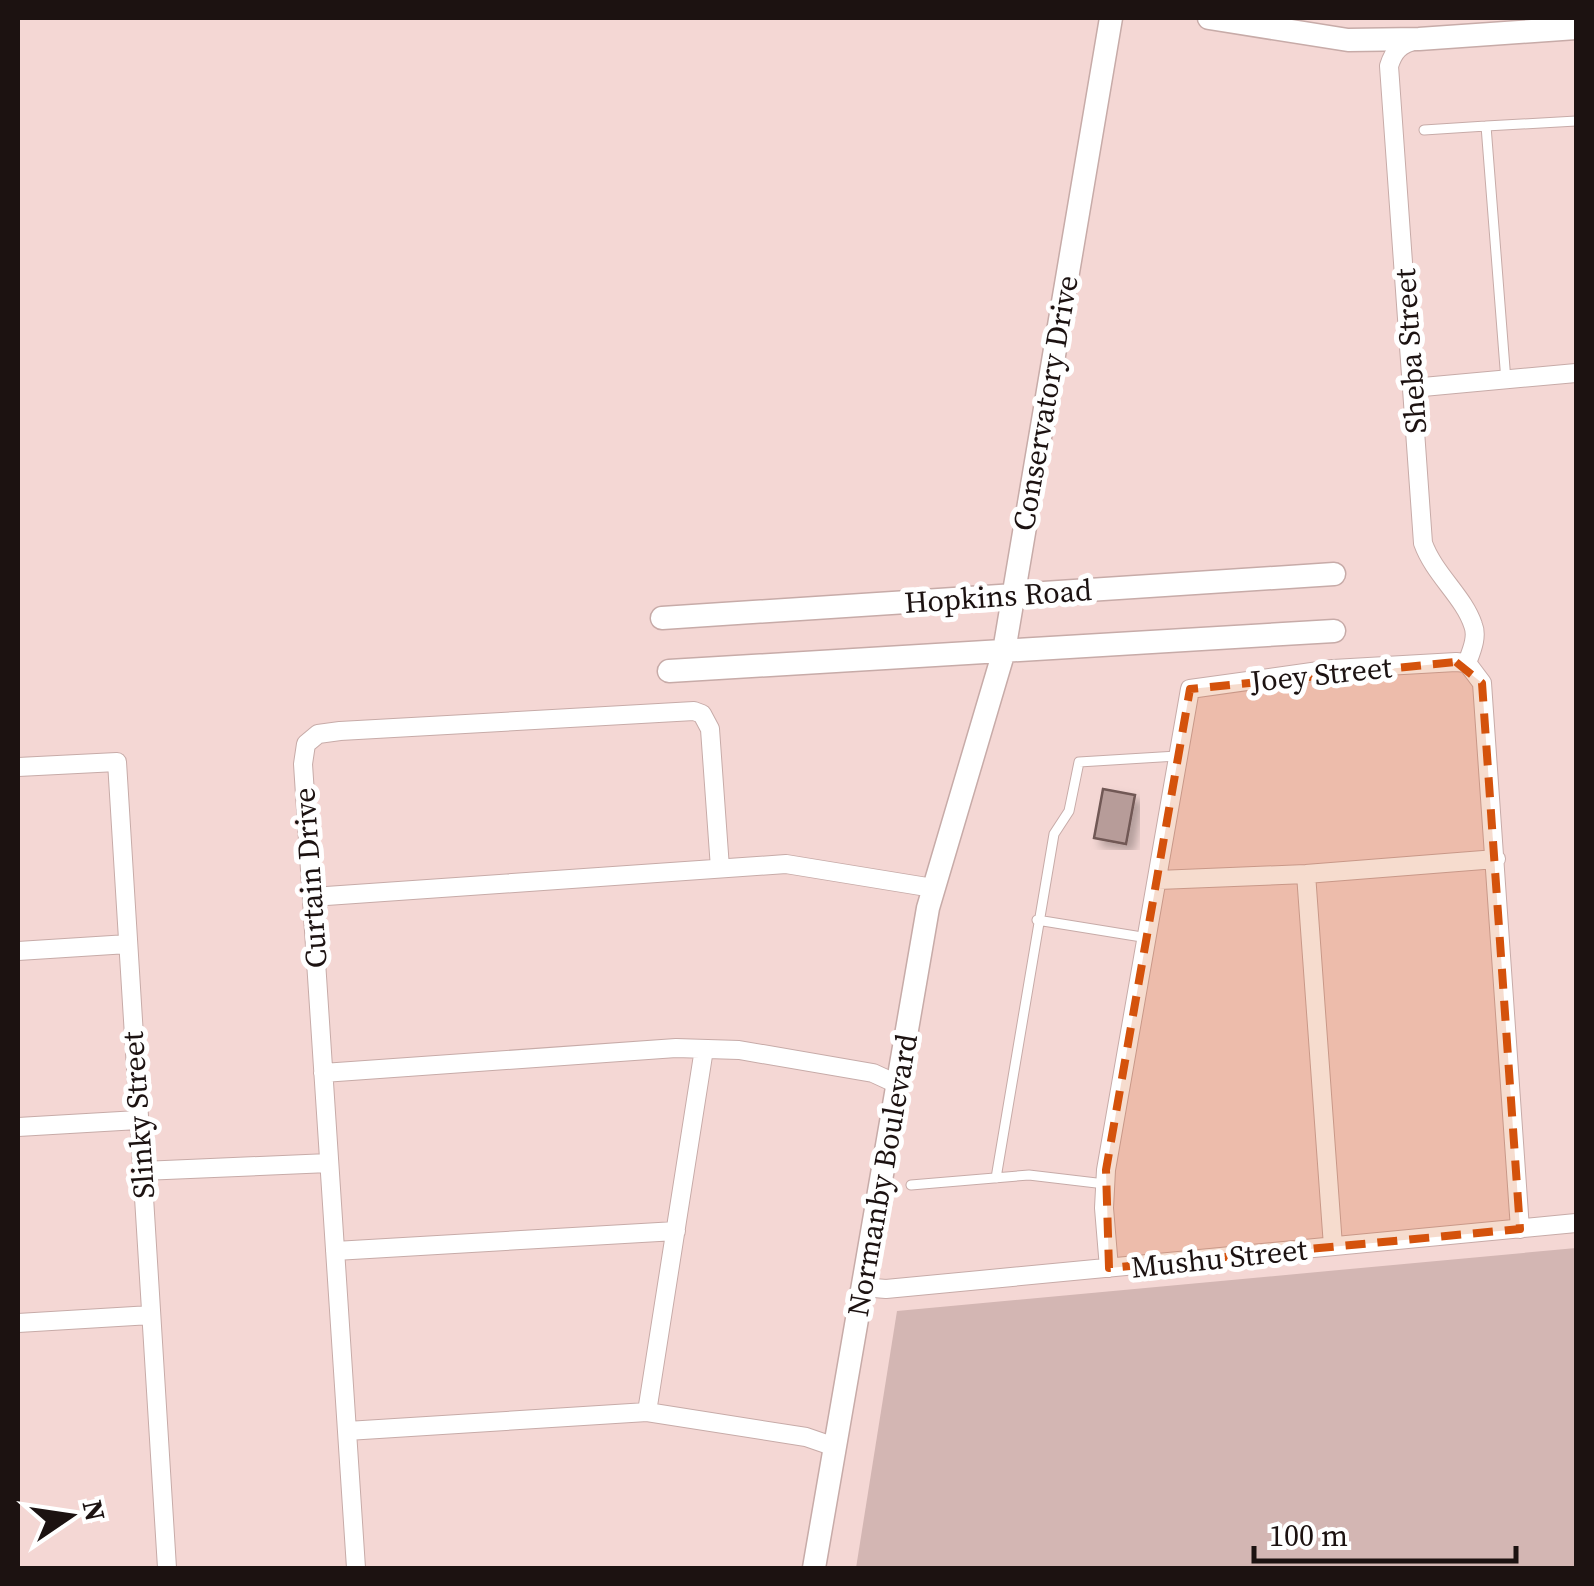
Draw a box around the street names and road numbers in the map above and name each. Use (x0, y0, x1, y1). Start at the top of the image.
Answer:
street label: Sheba Street (1384, 267, 1436, 435)
street label: Conservatory Drive (1002, 272, 1088, 534)
street label: Hopkins Road (903, 569, 1093, 623)
street label: Joey Street (1247, 646, 1394, 702)
street label: Curtain Drive (283, 786, 337, 970)
street label: Slinky Street (112, 1030, 164, 1200)
street label: Normanby Boulevard (837, 1031, 927, 1319)
street label: Mushu Street (1129, 1228, 1309, 1288)

